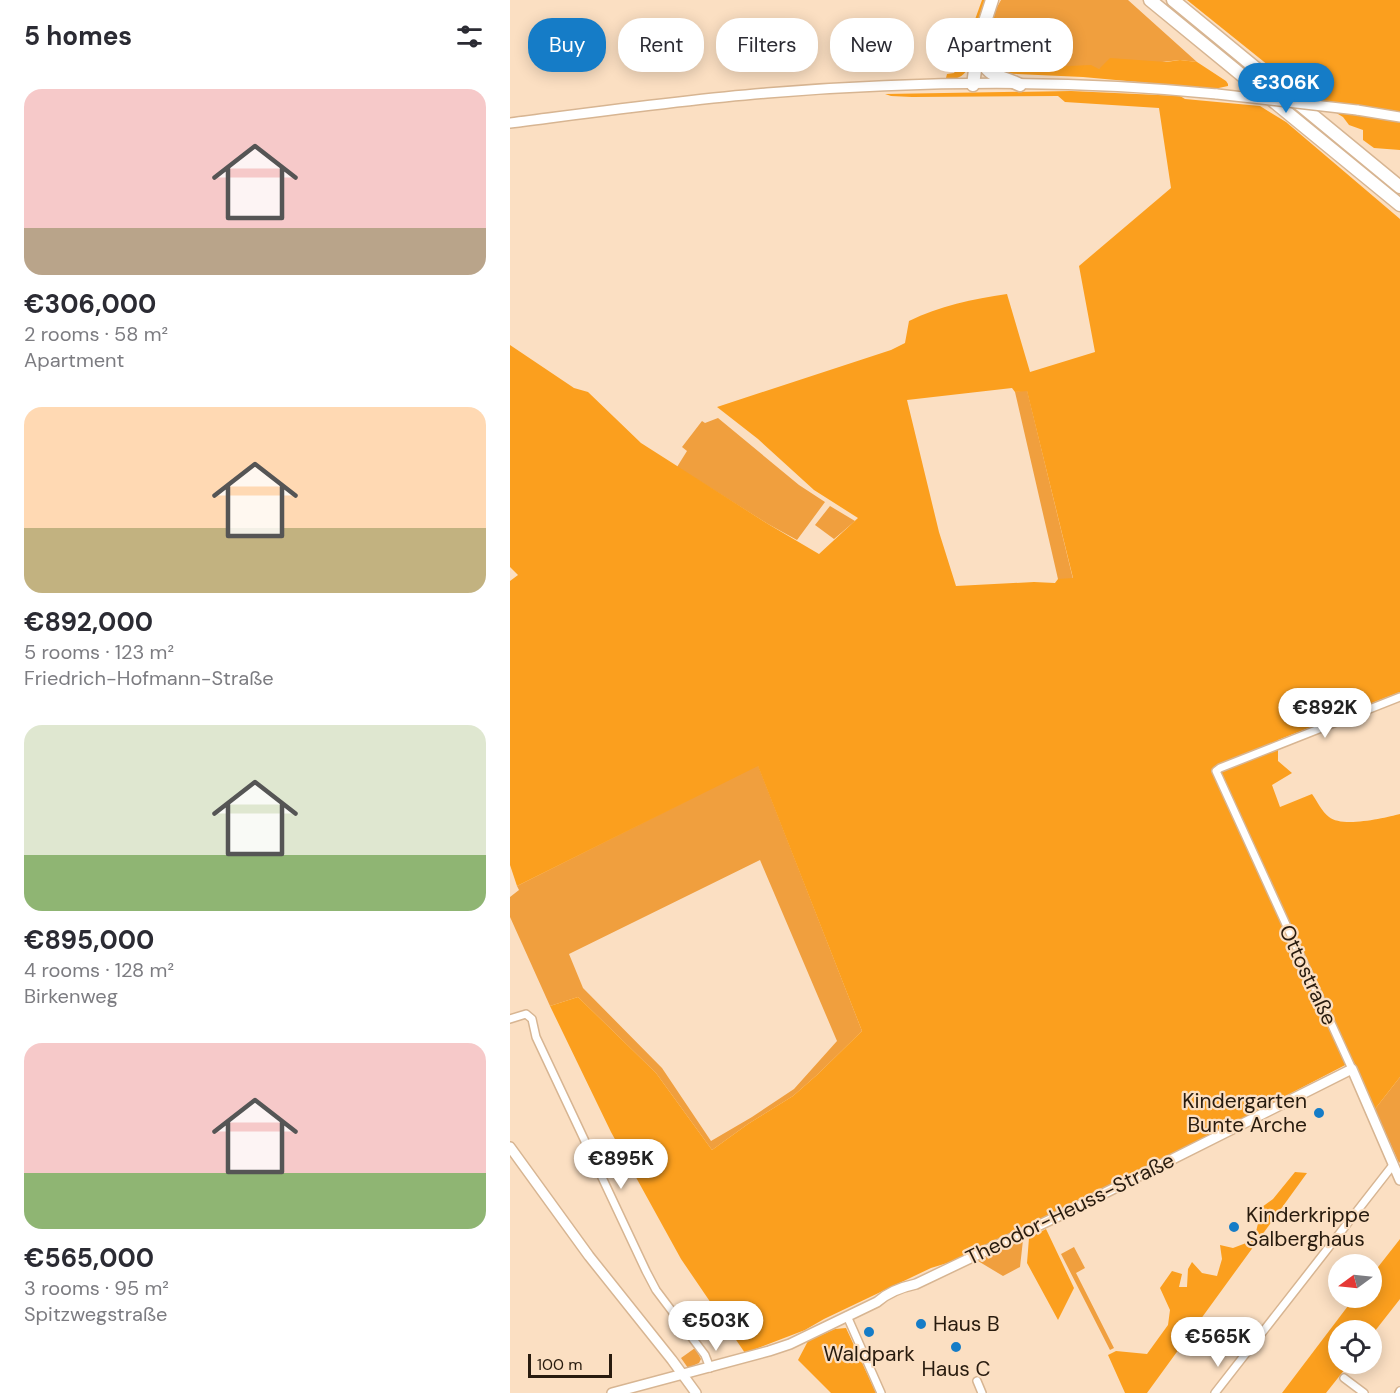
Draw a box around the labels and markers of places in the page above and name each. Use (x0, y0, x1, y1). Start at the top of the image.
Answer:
pin: €306K (1244, 63, 1328, 114)
pin: €892K (1283, 688, 1367, 739)
place label: Kindergarten Bunte Arche (1182, 1087, 1307, 1139)
marker: Kindergarten Bunte Arche (1312, 1106, 1326, 1120)
pin: €895K (579, 1139, 663, 1190)
place label: Kinderkrippe Salberghaus (1246, 1201, 1370, 1253)
marker: Kinderkrippe Salberghaus (1227, 1220, 1241, 1234)
pin: €503K (674, 1301, 758, 1352)
place label: Haus B (933, 1310, 1000, 1338)
marker: Haus B (914, 1317, 928, 1331)
pin: €565K (1176, 1317, 1260, 1368)
marker: Waldpark (862, 1325, 876, 1339)
place label: Waldpark (823, 1340, 915, 1368)
marker: Haus C (949, 1340, 963, 1354)
place label: Haus C (922, 1355, 990, 1383)

